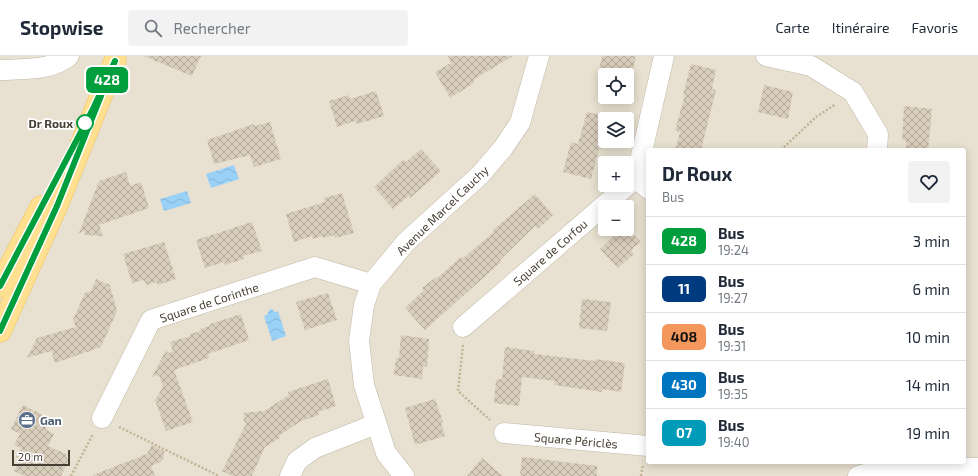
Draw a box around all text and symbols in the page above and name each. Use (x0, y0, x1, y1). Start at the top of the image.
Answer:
search box (128, 10, 408, 46)
text: Stopwise (20, 16, 104, 39)
icon: search (142, 17, 164, 39)
text: Rechercher (174, 19, 251, 37)
text: Carte (776, 19, 810, 36)
text: Itinéraire (832, 19, 890, 36)
text: Favoris (912, 19, 958, 36)
line badge: 428 (84, 67, 130, 93)
map controls (598, 68, 634, 236)
button: locate (598, 68, 634, 104)
text: 428 (94, 71, 120, 88)
button: layers (598, 112, 634, 148)
marker: Dr Roux (76, 114, 94, 132)
place label: Dr Roux (29, 116, 73, 130)
button: + (598, 156, 634, 192)
button: heart (908, 161, 950, 203)
street label: Avenue Marcel Cauchy (393, 162, 491, 258)
text: Dr Roux (662, 162, 732, 185)
text: Bus (662, 189, 684, 205)
button: − (598, 200, 634, 236)
street label: Square de Corfou (510, 216, 590, 288)
text: Bus (718, 224, 744, 242)
text: 428 (671, 232, 697, 249)
text: 3 min (913, 232, 950, 250)
text: 19:24 (718, 242, 749, 258)
text: Bus (718, 272, 744, 290)
street label: Square de Corinthe (158, 279, 260, 325)
text: 11 (678, 280, 690, 297)
text: 6 min (912, 280, 950, 298)
text: 19:27 (718, 290, 748, 306)
text: Bus (718, 320, 744, 338)
text: 408 (671, 328, 697, 345)
text: 10 min (906, 328, 950, 346)
text: 19:31 (718, 338, 746, 354)
text: Bus (718, 368, 744, 386)
text: 430 (671, 376, 697, 393)
text: 14 min (906, 376, 950, 394)
text: 19:35 (718, 386, 748, 402)
office icon: Gan (17, 410, 37, 430)
place label: Gan (40, 413, 62, 427)
text: Bus (718, 416, 744, 434)
text: 07 (676, 424, 692, 441)
text: 19 min (907, 424, 950, 442)
street label: Square Périclès (534, 429, 618, 451)
text: 19:40 (718, 434, 750, 450)
scale bar (12, 448, 70, 467)
text: 20 m (18, 450, 43, 463)

